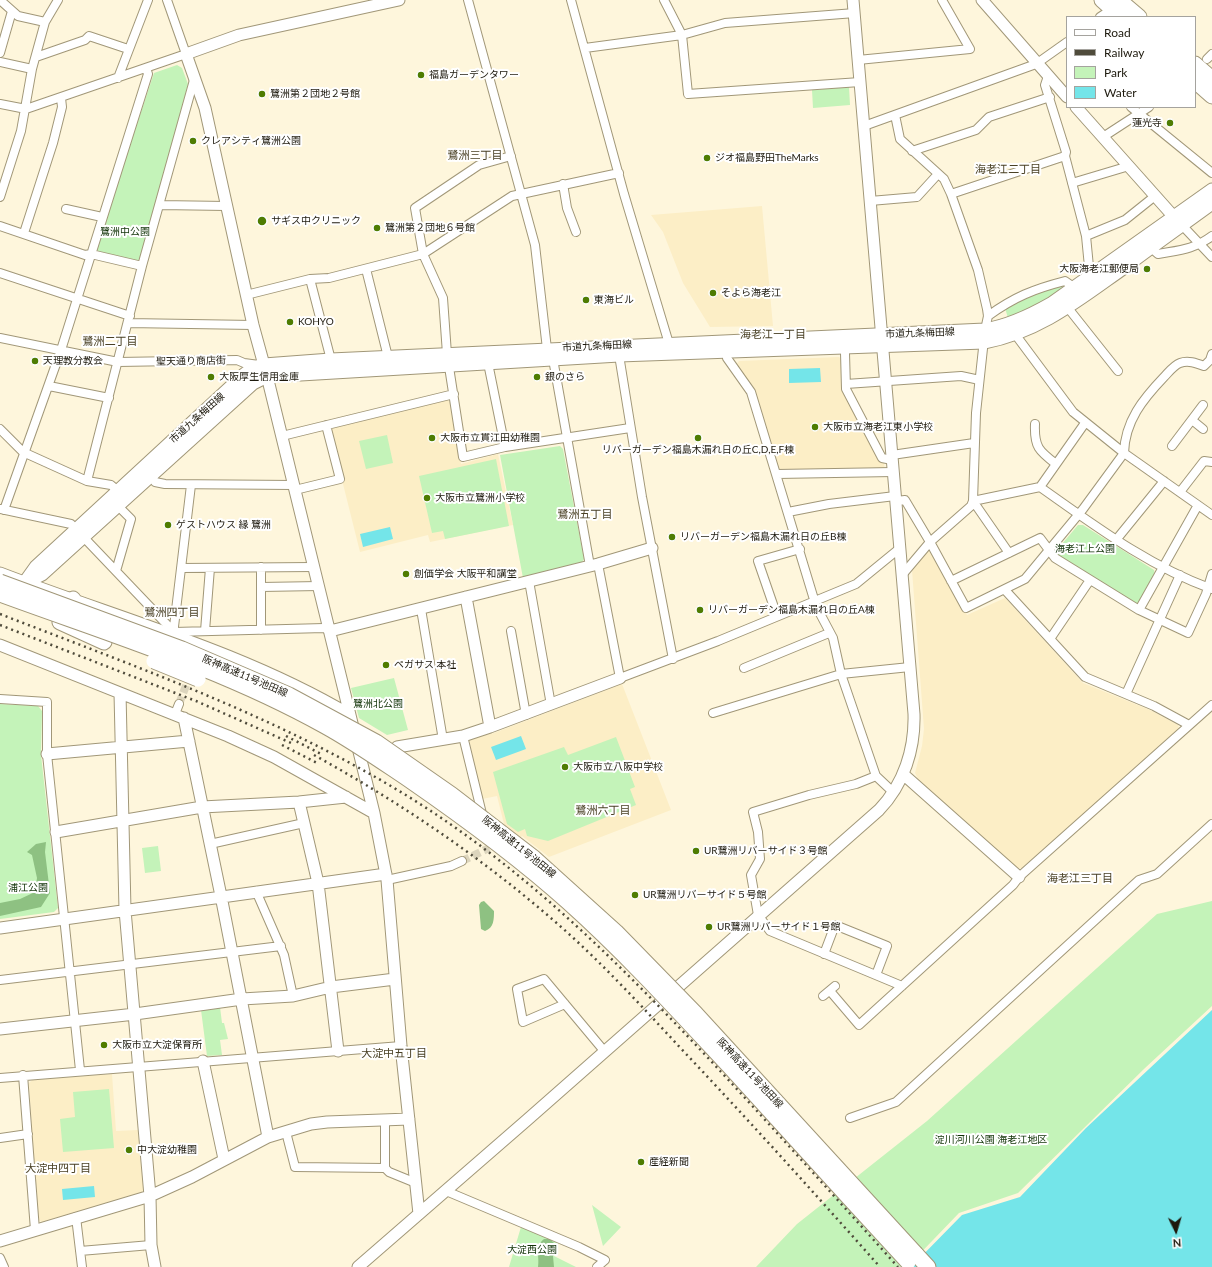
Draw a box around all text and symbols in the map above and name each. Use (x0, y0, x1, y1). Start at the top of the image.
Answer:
legend (1066, 16, 1196, 108)
text: Road (1104, 25, 1131, 40)
text: Railway (1104, 45, 1144, 60)
text: Park (1104, 65, 1127, 80)
place label: 福島ガーデンタワー (429, 69, 519, 81)
marker: 福島ガーデンタワー (416, 70, 426, 80)
text: Water (1104, 85, 1137, 100)
place label: 鷺洲第２団地２号館 (270, 88, 360, 100)
marker: 鷺洲第２団地２号館 (257, 89, 267, 99)
place label: 蓮光寺 (1132, 117, 1162, 129)
marker: 蓮光寺 (1165, 118, 1175, 128)
place label: クレアシティ鷺洲公園 (201, 135, 301, 147)
marker: クレアシティ鷺洲公園 (188, 136, 198, 146)
district label: 鷺洲三丁目 (448, 148, 502, 162)
place label: ジオ福島野田TheMarks (715, 152, 819, 164)
marker: ジオ福島野田TheMarks (702, 153, 712, 163)
district label: 海老江二丁目 (975, 162, 1041, 176)
marker: サギス中クリニック (256, 215, 268, 227)
place label: サギス中クリニック (271, 215, 361, 227)
place label: 鷺洲第２団地６号館 (385, 222, 475, 234)
marker: 鷺洲第２団地６号館 (372, 223, 382, 233)
park label: 鷺洲中公園 (100, 226, 150, 238)
place label: 大阪海老江郵便局 (1059, 263, 1139, 275)
marker: 大阪海老江郵便局 (1142, 264, 1152, 274)
place label: そよら海老江 (721, 287, 781, 299)
marker: そよら海老江 (708, 288, 718, 298)
place label: 東海ビル (594, 294, 634, 306)
marker: 東海ビル (581, 295, 591, 305)
place label: KOHYO (298, 316, 334, 328)
marker: KOHYO (285, 317, 295, 327)
street label: 市道九条梅田線 (885, 326, 955, 340)
district label: 海老江一丁目 (740, 327, 806, 341)
district label: 鷺洲二丁目 (83, 334, 137, 348)
street label: 市道九条梅田線 (562, 338, 632, 354)
street label: 聖天通り商店街 (156, 354, 226, 368)
place label: 天理教分教会 (43, 355, 103, 367)
marker: 天理教分教会 (30, 356, 40, 366)
place label: 大阪厚生信用金庫 (219, 371, 299, 383)
place label: 銀のさら (545, 371, 585, 383)
marker: 大阪厚生信用金庫 (206, 372, 216, 382)
marker: 銀のさら (532, 372, 542, 382)
street label: 市道九条梅田線 (167, 390, 227, 446)
place label: 大阪市立海老江東小学校 (823, 421, 933, 433)
marker: 大阪市立海老江東小学校 (810, 422, 820, 432)
place label: 大阪市立貫江田幼稚園 (440, 432, 540, 444)
marker: 大阪市立貫江田幼稚園 (427, 433, 437, 443)
marker: リバーガーデン福島木漏れ日の丘C,D,E,F棟 (693, 433, 703, 443)
place label: リバーガーデン福島木漏れ日の丘C,D,E,F棟 (602, 444, 794, 456)
place label: 大阪市立鷺洲小学校 (435, 492, 525, 504)
marker: 大阪市立鷺洲小学校 (422, 493, 432, 503)
district label: 鷺洲五丁目 (558, 507, 612, 521)
place label: ゲストハウス 縁 鷺洲 (176, 519, 271, 531)
marker: ゲストハウス 縁 鷺洲 (163, 520, 173, 530)
place label: リバーガーデン福島木漏れ日の丘B棟 (680, 531, 846, 543)
marker: リバーガーデン福島木漏れ日の丘B棟 (667, 532, 677, 542)
park label: 海老江上公園 (1055, 543, 1115, 555)
place label: 創価学会 大阪平和講堂 (414, 568, 517, 580)
marker: 創価学会 大阪平和講堂 (401, 569, 411, 579)
place label: リバーガーデン福島木漏れ日の丘A棟 (708, 604, 875, 616)
district label: 鷺洲四丁目 (145, 605, 199, 619)
marker: リバーガーデン福島木漏れ日の丘A棟 (695, 605, 705, 615)
street label: 阪神高速11号池田線 (200, 653, 290, 699)
place label: ペガサス 本社 (394, 659, 457, 671)
marker: ペガサス 本社 (381, 660, 391, 670)
park label: 鷺洲北公園 (353, 698, 403, 710)
place label: 大阪市立八阪中学校 (573, 761, 663, 773)
marker: 大阪市立八阪中学校 (560, 762, 570, 772)
district label: 鷺洲六丁目 (576, 803, 630, 817)
street label: 阪神高速11号池田線 (480, 814, 558, 880)
place label: UR鷺洲リバーサイド３号館 (704, 845, 828, 857)
marker: UR鷺洲リバーサイド３号館 (691, 846, 701, 856)
district label: 海老江三丁目 (1047, 871, 1113, 885)
park label: 浦江公園 (8, 882, 48, 894)
place label: UR鷺洲リバーサイド５号館 (643, 889, 767, 901)
marker: UR鷺洲リバーサイド５号館 (630, 890, 640, 900)
place label: UR鷺洲リバーサイド１号館 (717, 921, 841, 933)
marker: UR鷺洲リバーサイド１号館 (704, 922, 714, 932)
street label: 阪神高速11号池田線 (714, 1035, 786, 1111)
place label: 大阪市立大淀保育所 (112, 1039, 202, 1051)
marker: 大阪市立大淀保育所 (99, 1040, 109, 1050)
district label: 大淀中五丁目 (361, 1046, 427, 1060)
park label: 淀川河川公園 海老江地区 (935, 1134, 1047, 1146)
place label: 中大淀幼稚園 (137, 1144, 197, 1156)
marker: 中大淀幼稚園 (124, 1145, 134, 1155)
place label: 産経新聞 (649, 1156, 689, 1168)
marker: 産経新聞 (636, 1157, 646, 1167)
district label: 大淀中四丁目 (25, 1161, 91, 1175)
north arrow (1156, 1211, 1196, 1251)
text: N (1172, 1237, 1182, 1250)
park label: 大淀西公園 (507, 1244, 557, 1256)

